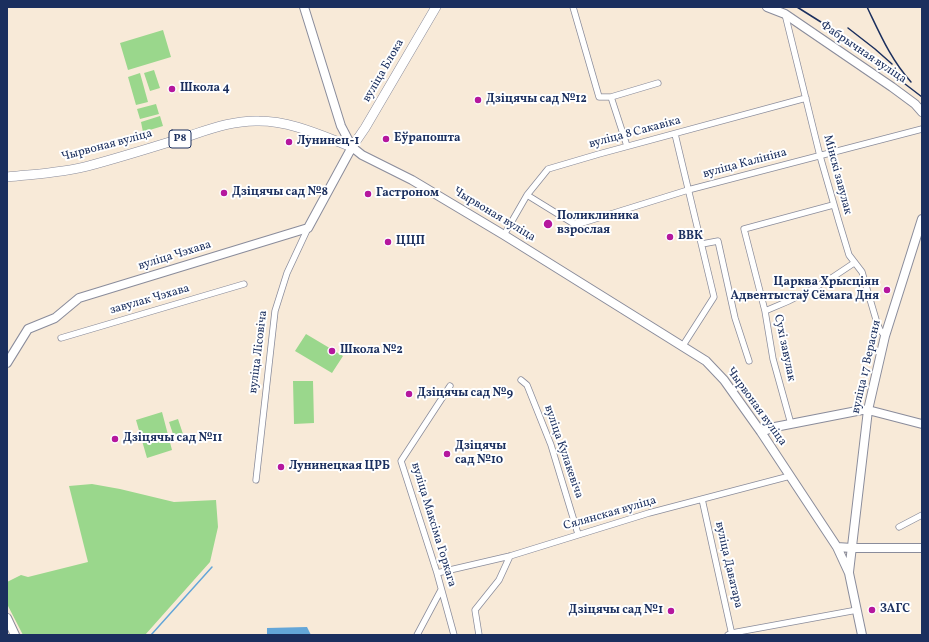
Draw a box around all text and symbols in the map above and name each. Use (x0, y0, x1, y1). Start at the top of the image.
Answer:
street label: Фабрычная вуліца (817, 19, 909, 87)
street label: вуліца Блока (360, 37, 408, 105)
place label: Школа 4 (180, 82, 230, 96)
marker: Школа 4 (167, 84, 177, 94)
place label: Дзіцячы сад №12 (486, 93, 587, 107)
marker: Дзіцячы сад №12 (473, 95, 483, 105)
street label: вуліца 8 Сакавіка (588, 114, 682, 152)
street label: Чырвоная вуліца (60, 127, 154, 165)
road number: Р8 (169, 130, 191, 148)
place label: Еўрапошта (394, 132, 461, 146)
marker: Еўрапошта (381, 134, 391, 144)
street label: Мінскі завулак (819, 134, 855, 216)
place label: Лунинец-1 (297, 135, 359, 149)
marker: Лунинец-1 (284, 137, 294, 147)
street label: вуліца Калініна (702, 146, 788, 182)
street label: Чырвоная вуліца (450, 185, 538, 245)
place label: Дзіцячы сад №8 (232, 186, 328, 200)
place label: Гастроном (376, 187, 439, 201)
marker: Дзіцячы сад №8 (219, 188, 229, 198)
marker: Гастроном (363, 189, 373, 199)
place label: Поликлиника взрослая (557, 210, 639, 238)
marker: Поликлиника взрослая (542, 218, 554, 230)
place label: ВВК (678, 230, 703, 244)
marker: ВВК (665, 232, 675, 242)
place label: ЦЦП (396, 235, 425, 249)
marker: ЦЦП (383, 237, 393, 247)
street label: вуліца Чэхава (137, 238, 213, 274)
place label: Царква Хрысціян Адвентыстаў Сёмага Дня (731, 276, 879, 304)
street label: завулак Чэхава (109, 282, 191, 318)
marker: Царква Хрысціян Адвентыстаў Сёмага Дня (882, 285, 892, 295)
street label: вуліца Лісовіча (247, 310, 271, 394)
street label: Сухі завулак (770, 313, 798, 383)
street label: вуліца 17 Верасня (849, 319, 885, 415)
place label: Школа №2 (340, 344, 403, 358)
marker: Школа №2 (327, 346, 337, 356)
street label: Чырвоная вуліца (723, 365, 789, 449)
place label: Дзіцячы сад №9 (417, 387, 513, 401)
marker: Дзіцячы сад №9 (404, 389, 414, 399)
street label: вуліца Кулакевіча (540, 403, 586, 501)
place label: Дзіцячы сад №11 (123, 432, 222, 446)
marker: Дзіцячы сад №11 (110, 434, 120, 444)
place label: Дзіцячы сад №10 (455, 440, 506, 468)
marker: Дзіцячы сад №10 (442, 449, 452, 459)
place label: Лунинецкая ЦРБ (289, 460, 390, 474)
street label: вуліца Максіма Горкага (407, 461, 459, 589)
marker: Лунинецкая ЦРБ (276, 462, 286, 472)
street label: Сялянская вуліца (562, 494, 658, 534)
street label: вуліца Даватара (711, 520, 745, 610)
place label: ЗАГС (880, 603, 910, 617)
place label: Дзіцячы сад №1 (569, 604, 663, 618)
marker: ЗАГС (867, 605, 877, 615)
marker: Дзіцячы сад №1 (666, 606, 676, 616)

